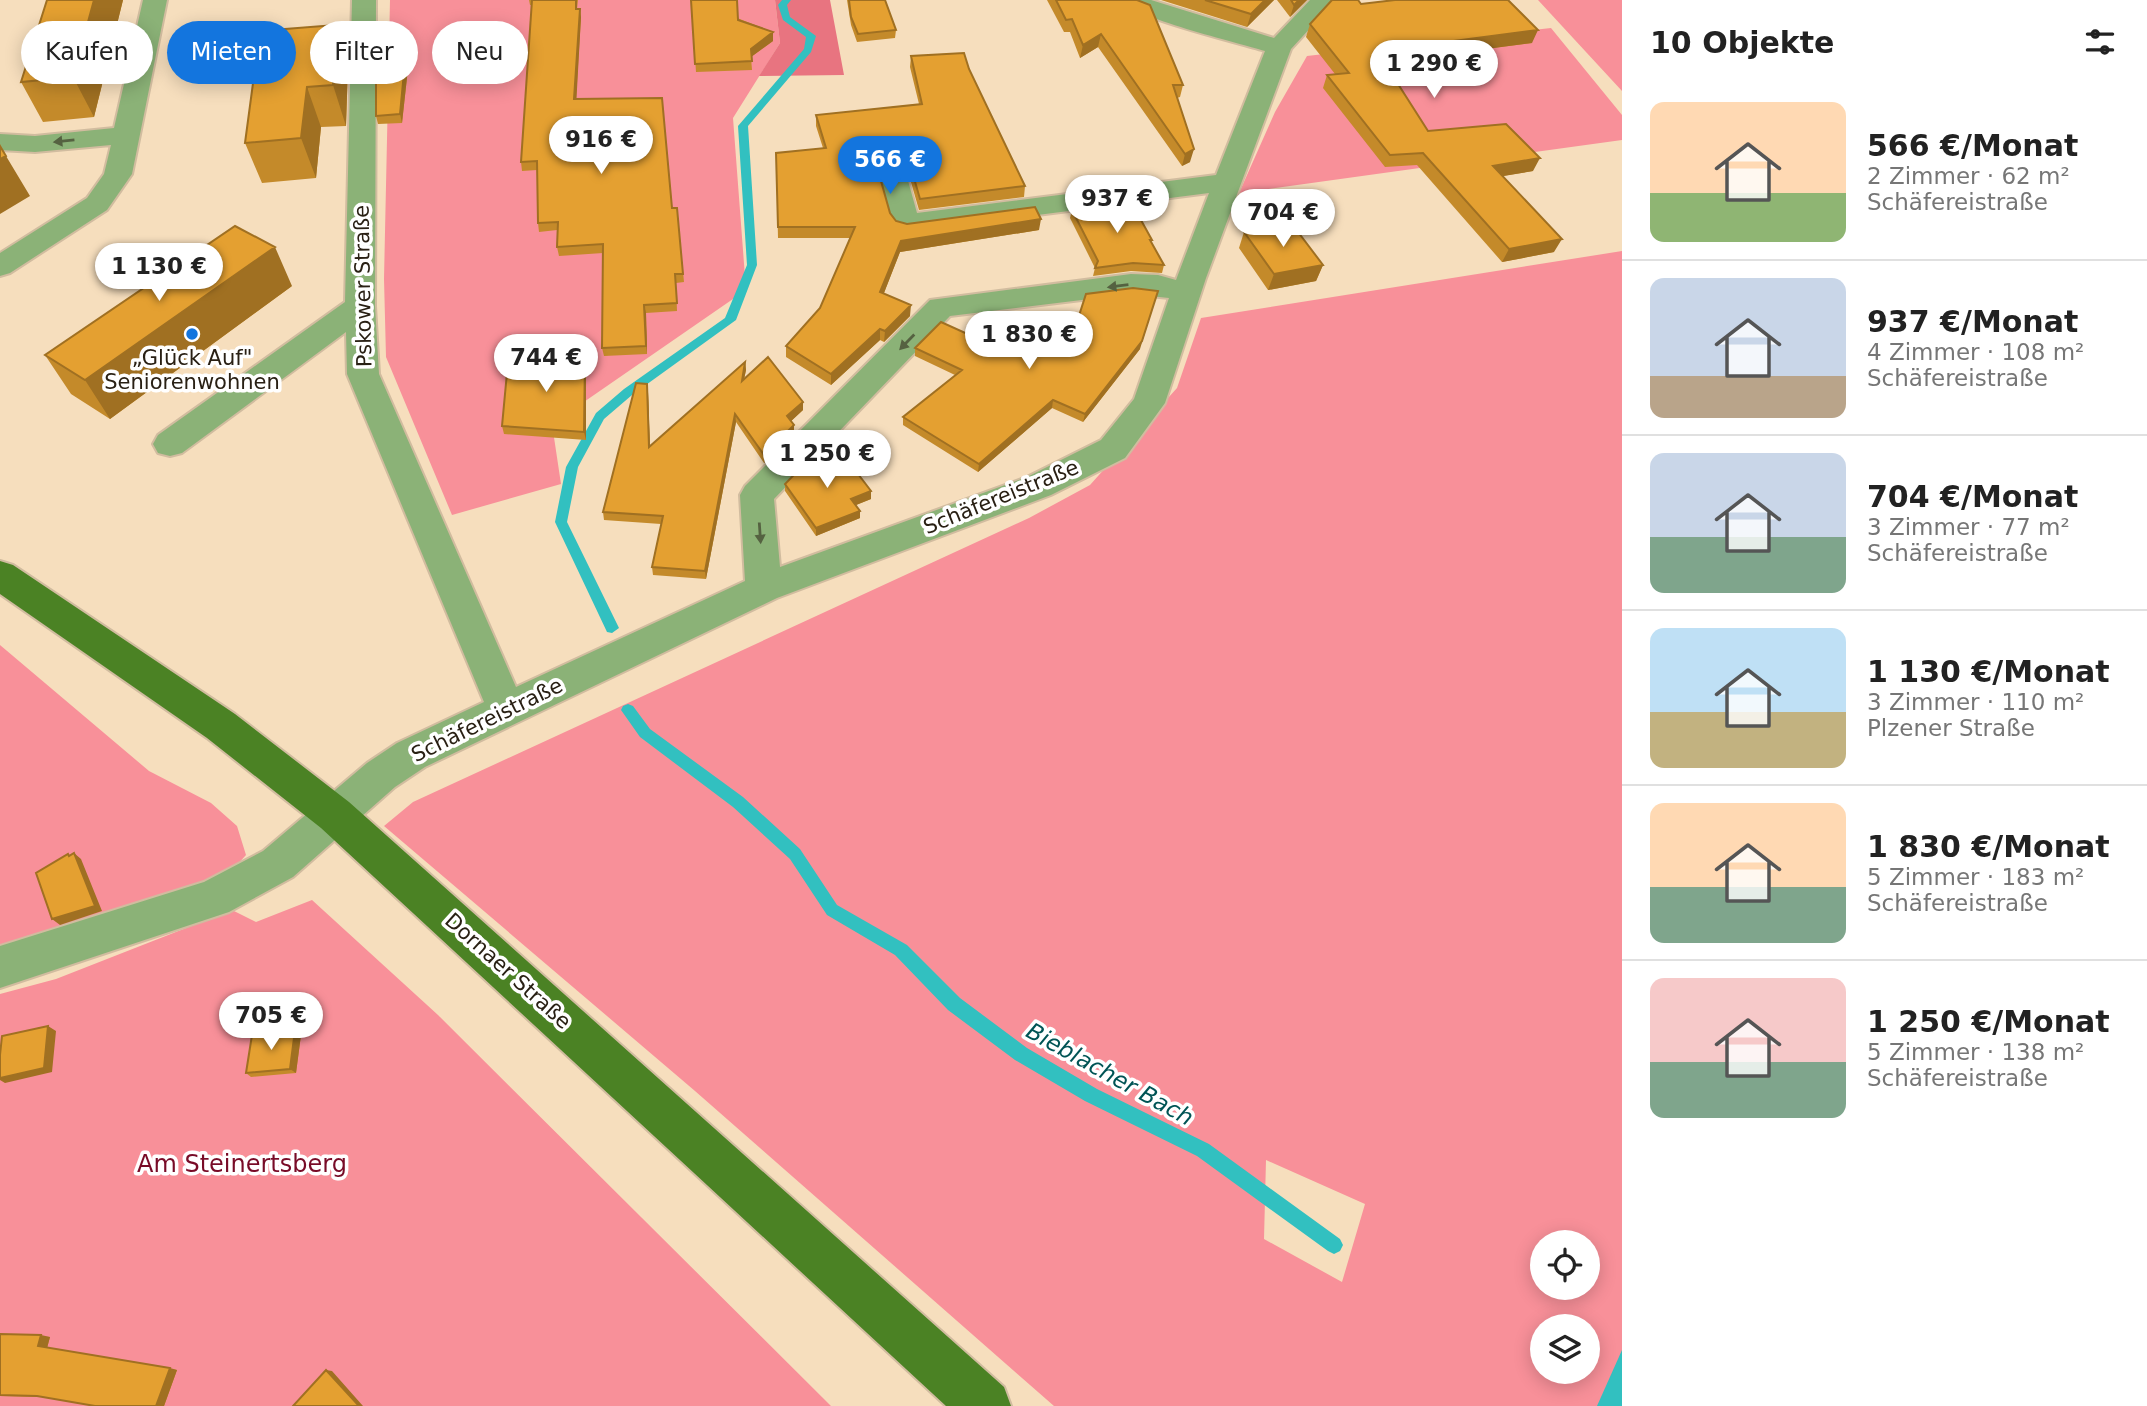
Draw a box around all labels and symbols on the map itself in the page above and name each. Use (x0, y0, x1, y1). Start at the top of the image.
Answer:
pin: 1 290 € (1369, 41, 1499, 100)
pin: 916 € (552, 116, 650, 176)
one-way arrow (53, 136, 75, 147)
pin: 566 € (841, 136, 939, 196)
pin: 937 € (1068, 176, 1166, 235)
pin: 704 € (1234, 190, 1332, 249)
street label: Pskower Straße (350, 205, 376, 367)
pin: 1 130 € (94, 244, 224, 303)
one-way arrow (1107, 281, 1129, 292)
pin: 1 830 € (964, 312, 1094, 371)
marker: „Glück Auf" Seniorenwohnen (184, 326, 200, 342)
one-way arrow (898, 333, 915, 350)
pin: 744 € (497, 334, 595, 394)
place label: „Glück Auf" Seniorenwohnen (104, 346, 280, 394)
pin: 1 250 € (762, 430, 892, 490)
street label: Schäfereistraße (920, 455, 1082, 539)
one-way arrow (754, 522, 765, 544)
street label: Schäfereistraße (408, 673, 566, 767)
street label: Dornaer Straße (440, 908, 576, 1034)
pin: 705 € (222, 992, 320, 1052)
water label: Bieblacher Bach (1022, 1017, 1198, 1131)
park label: Am Steinertsberg (137, 1150, 347, 1178)

